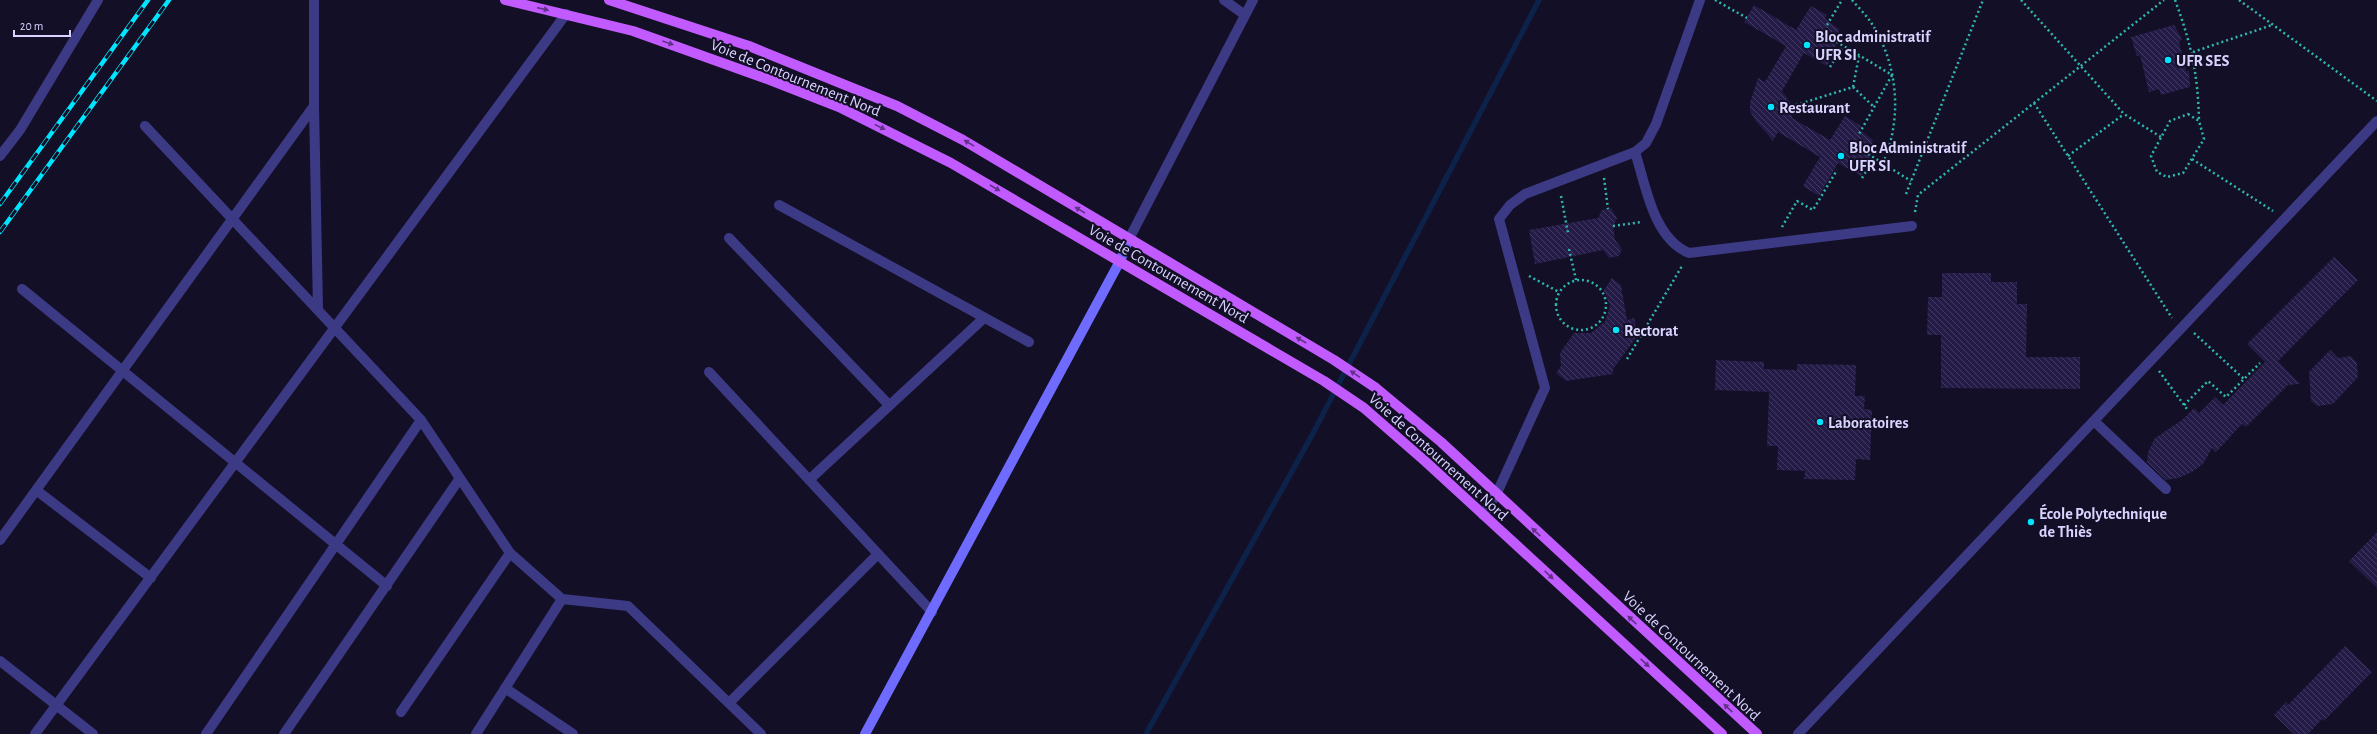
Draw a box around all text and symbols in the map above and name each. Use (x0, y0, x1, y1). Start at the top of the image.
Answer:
one-way arrow (537, 6, 549, 12)
scale bar (14, 12, 70, 38)
text: 20 m (20, 20, 43, 32)
place label: Bloc administratif UFR SI (1815, 29, 1932, 63)
street label: Voie de Contournement Nord (708, 36, 883, 119)
marker: Bloc administratif UFR SI (1802, 40, 1812, 50)
one-way arrow (663, 41, 675, 47)
place label: UFR SES (2176, 53, 2229, 69)
marker: UFR SES (2163, 55, 2173, 65)
place label: Restaurant (1779, 100, 1850, 116)
marker: Restaurant (1766, 102, 1776, 112)
one-way arrow (874, 124, 886, 130)
one-way arrow (964, 139, 974, 147)
place label: Bloc Administratif UFR SI (1849, 140, 1968, 174)
marker: Bloc Administratif UFR SI (1836, 151, 1846, 161)
one-way arrow (989, 185, 1001, 192)
one-way arrow (1074, 206, 1086, 213)
street label: Voie de Contournement Nord (1086, 221, 1251, 326)
place label: Rectorat (1624, 323, 1679, 339)
marker: Rectorat (1611, 325, 1621, 335)
one-way arrow (1296, 336, 1306, 344)
one-way arrow (1350, 370, 1360, 378)
street label: Voie de Contournement Nord (1365, 390, 1511, 524)
place label: Laboratoires (1828, 415, 1909, 431)
marker: Laboratoires (1815, 417, 1825, 427)
place label: École Polytechnique de Thiès (2039, 503, 2167, 540)
marker: École Polytechnique de Thiès (2026, 517, 2036, 527)
one-way arrow (1531, 527, 1541, 537)
one-way arrow (1544, 571, 1554, 580)
street label: Voie de Contournement Nord (1619, 588, 1763, 724)
one-way arrow (1627, 615, 1637, 624)
one-way arrow (1639, 659, 1650, 668)
one-way arrow (1723, 703, 1733, 712)

